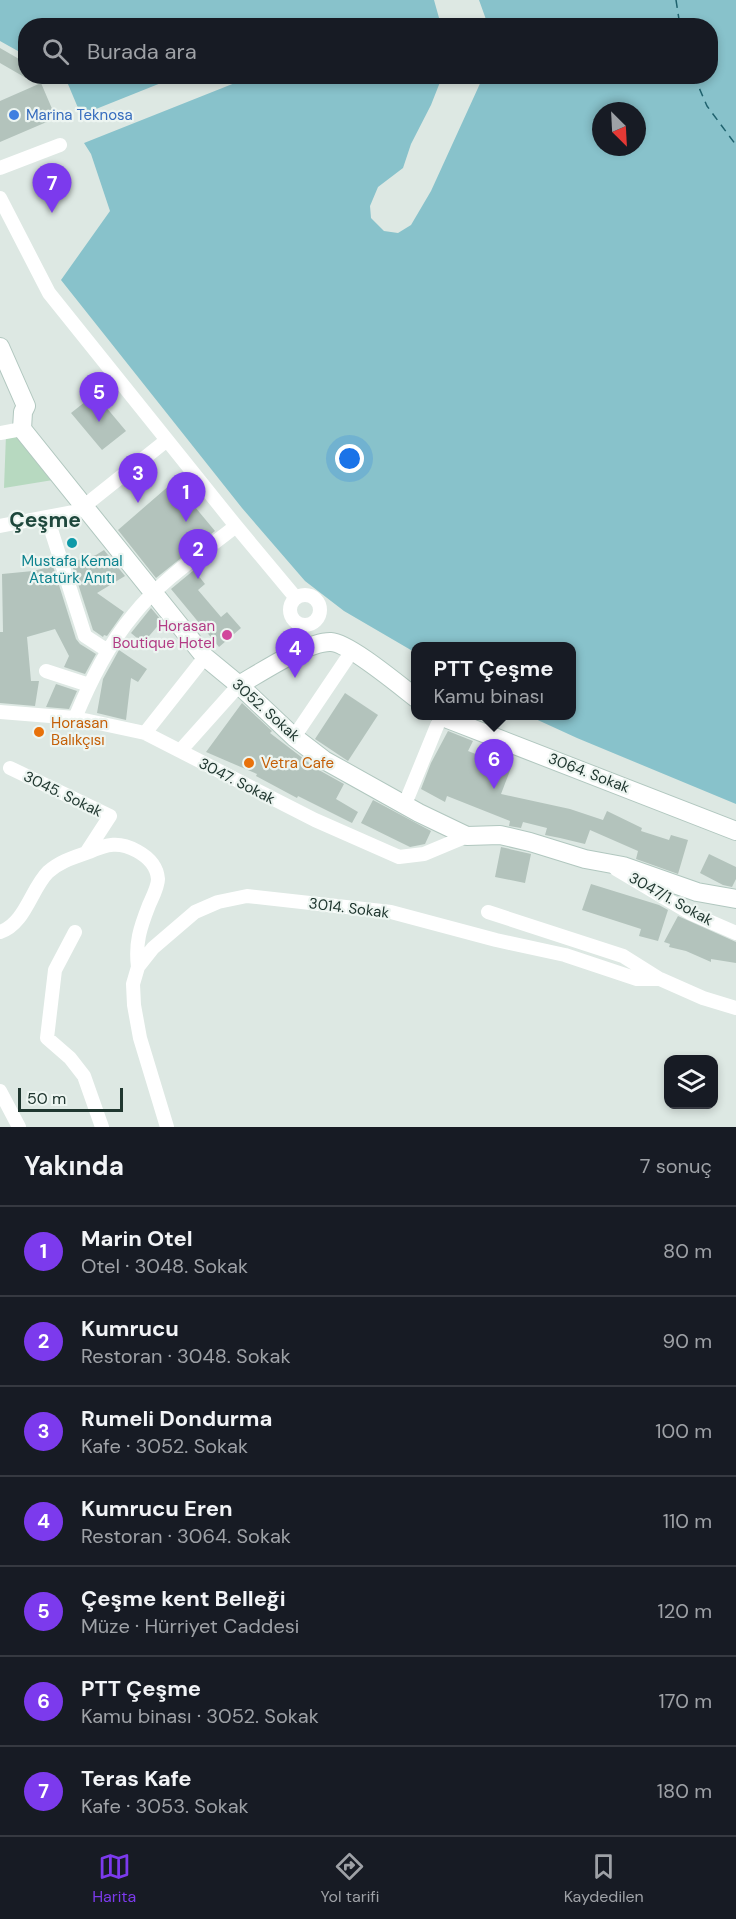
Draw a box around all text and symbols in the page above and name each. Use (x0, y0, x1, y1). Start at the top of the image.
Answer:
search box (18, 18, 718, 84)
icon: search (39, 35, 72, 68)
text: Burada ara (87, 37, 197, 66)
north arrow (592, 102, 646, 156)
place label: Marina Teknosa (26, 105, 133, 125)
marker: Marina Teknosa (7, 108, 21, 122)
pin: 7 (32, 164, 72, 213)
pin: 5 (80, 372, 118, 422)
your location (335, 444, 364, 473)
pin: 3 (118, 454, 158, 503)
pin: 1 (166, 472, 206, 522)
district label: Çeşme (9, 506, 81, 534)
pin: 2 (178, 530, 218, 579)
marker: Mustafa Kemal Atatürk Anıtı (65, 536, 79, 550)
place label: Mustafa Kemal Atatürk Anıtı (21, 551, 123, 588)
place label: Horasan Boutique Hotel (112, 616, 215, 653)
marker: Horasan Boutique Hotel (220, 628, 234, 642)
pin: 4 (276, 628, 314, 678)
popup (411, 642, 576, 720)
text: PTT Çeşme (433, 654, 554, 683)
street label: 3052. Sokak (228, 674, 304, 746)
text: Kamu binası (433, 683, 544, 709)
place label: Horasan Balıkçısı (51, 713, 108, 750)
marker: Horasan Balıkçısı (32, 725, 46, 739)
pin: 6 (474, 740, 514, 789)
street label: 3064. Sokak (546, 748, 633, 798)
street label: 3047. Sokak (195, 753, 279, 809)
place label: Vetra Cafe (261, 753, 334, 773)
marker: Vetra Cafe (242, 756, 256, 770)
street label: 3045. Sokak (20, 766, 106, 822)
street label: 3047/1. Sokak (625, 868, 717, 931)
street label: 3014. Sokak (308, 893, 391, 923)
map controls (664, 1055, 718, 1109)
button: layers (664, 1055, 718, 1109)
scale bar (18, 1085, 123, 1112)
text: 50 m (27, 1088, 66, 1109)
text: Yakında (24, 1149, 124, 1183)
text: 7 sonuç (640, 1153, 712, 1179)
text: Marin Otel (81, 1224, 193, 1253)
text: 1 (40, 1238, 47, 1264)
text: 80 m (663, 1238, 712, 1264)
text: Otel · 3048. Sokak (81, 1253, 248, 1279)
text: Kumrucu (81, 1314, 179, 1343)
text: 2 (38, 1328, 49, 1354)
text: 90 m (663, 1328, 712, 1354)
text: Restoran · 3048. Sokak (81, 1343, 291, 1369)
text: Rumeli Dondurma (81, 1404, 272, 1433)
text: 3 (37, 1418, 50, 1444)
text: 100 m (655, 1418, 712, 1444)
text: Kafe · 3052. Sokak (81, 1433, 248, 1459)
text: Kumrucu Eren (81, 1494, 233, 1523)
text: 4 (37, 1508, 50, 1534)
text: 110 m (663, 1508, 712, 1534)
text: Restoran · 3064. Sokak (81, 1523, 291, 1549)
text: Çeşme kent Belleği (81, 1584, 286, 1613)
text: 5 (37, 1598, 50, 1624)
text: 120 m (658, 1598, 712, 1624)
text: Müze · Hürriyet Caddesi (81, 1613, 299, 1639)
text: PTT Çeşme (81, 1674, 201, 1703)
text: 6 (37, 1688, 50, 1714)
text: 170 m (659, 1688, 712, 1714)
text: Kamu binası · 3052. Sokak (81, 1703, 319, 1729)
text: Teras Kafe (81, 1764, 192, 1793)
text: 7 (38, 1778, 49, 1804)
text: 180 m (657, 1778, 712, 1804)
text: Kafe · 3053. Sokak (81, 1793, 249, 1819)
tab: Harita (92, 1850, 136, 1907)
tab: Yol tarifi (321, 1850, 379, 1907)
tab: Kaydedilen (564, 1850, 644, 1907)

